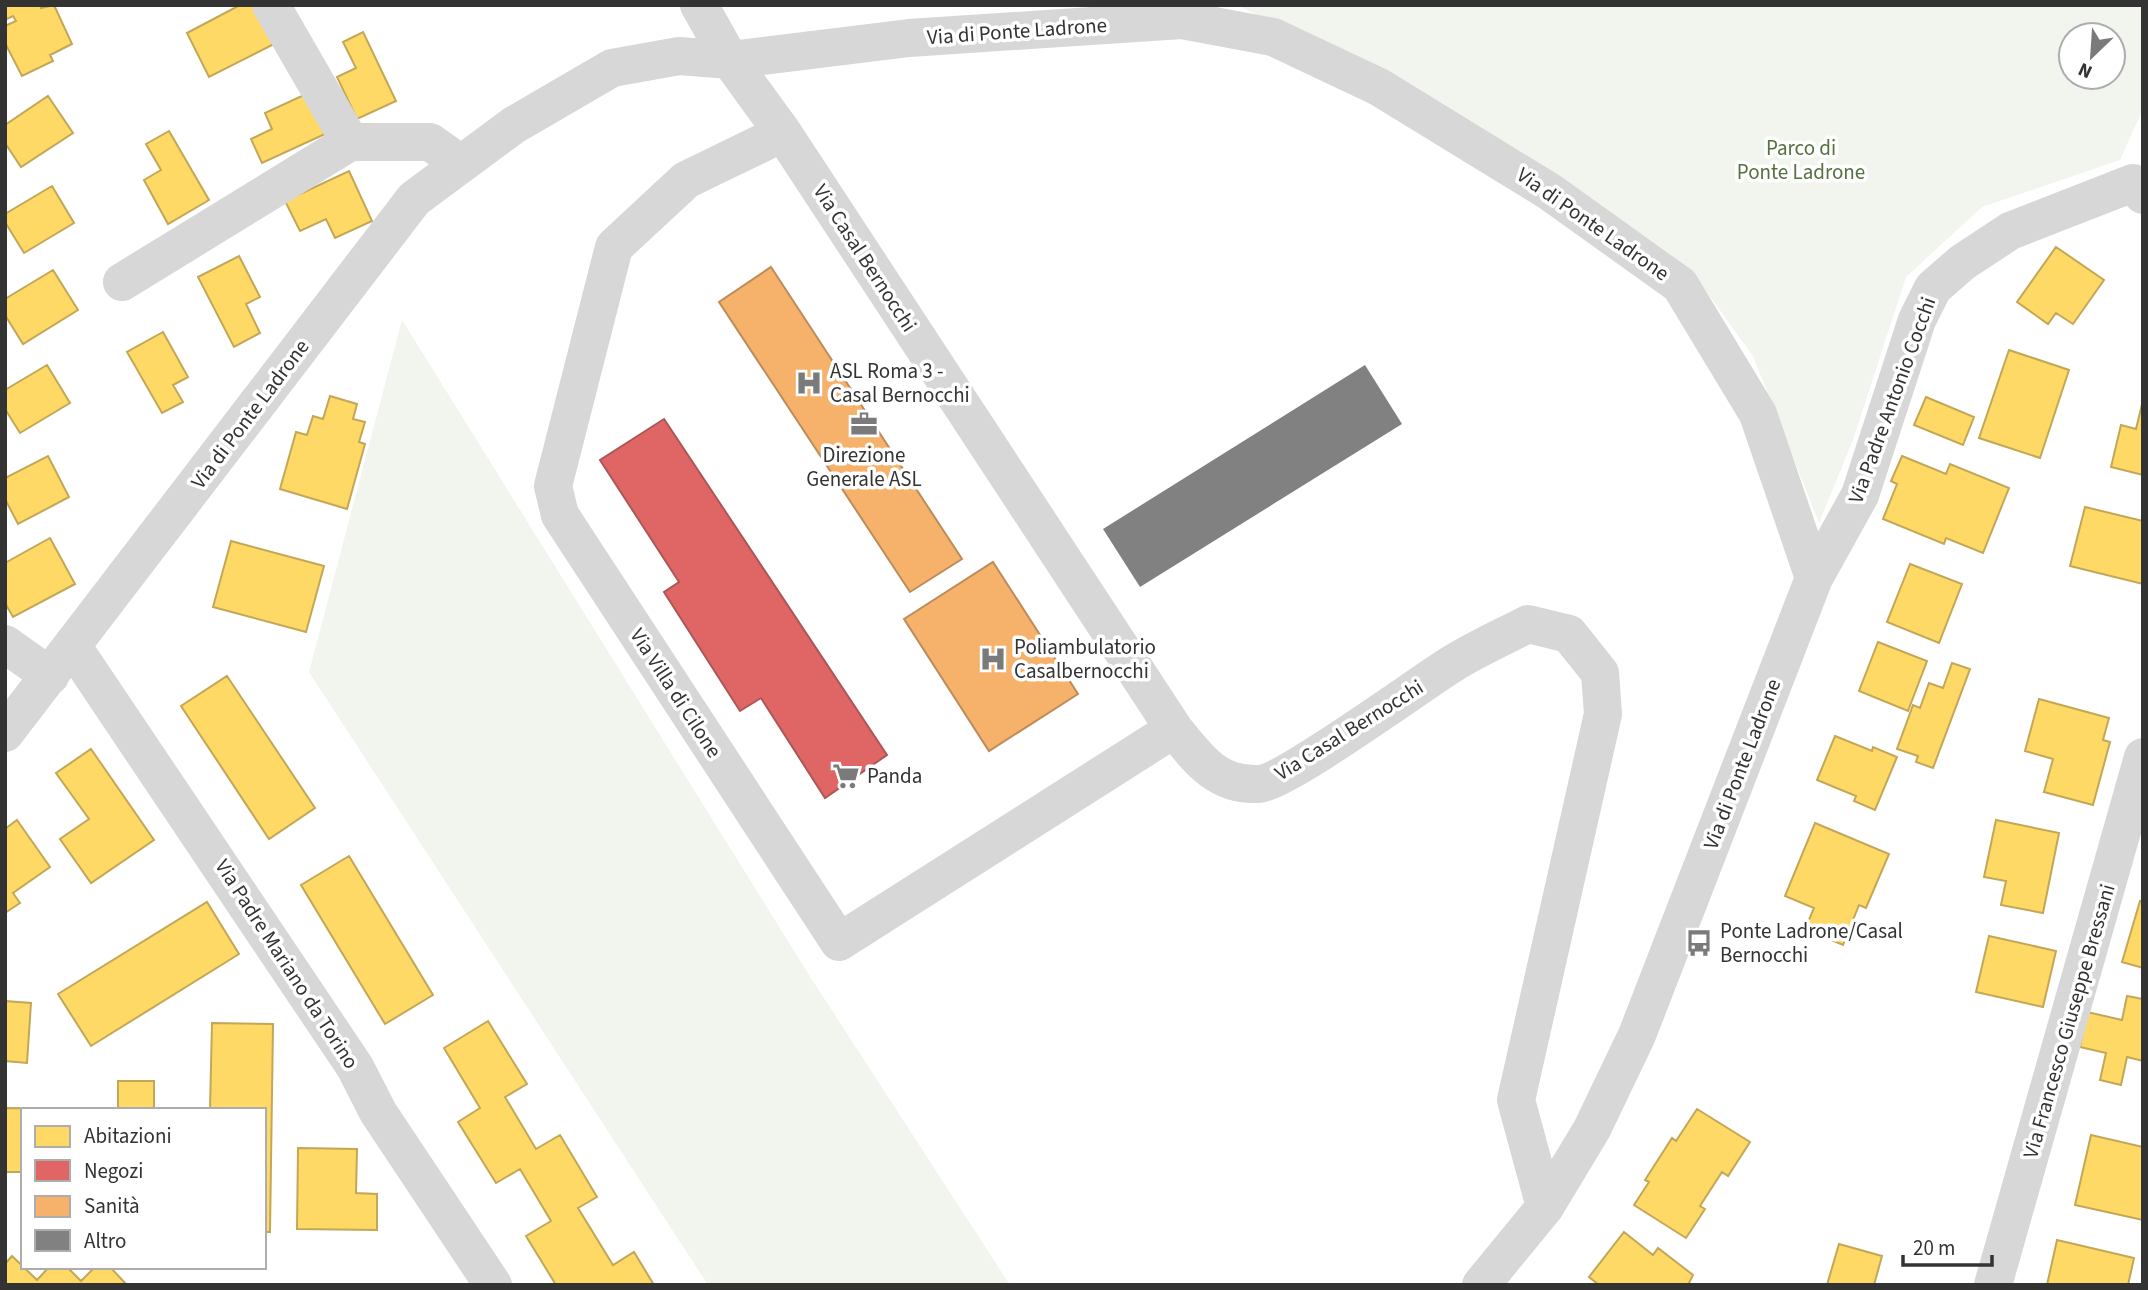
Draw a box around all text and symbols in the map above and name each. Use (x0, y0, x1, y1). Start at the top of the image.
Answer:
street label: Via di Ponte Ladrone (926, 10, 1108, 52)
north arrow (2057, 21, 2127, 91)
text: N (2074, 55, 2097, 85)
park label: Parco di Ponte Ladrone (1737, 133, 1865, 187)
street label: Via di Ponte Ladrone (1511, 160, 1675, 288)
street label: Via Casal Bernocchi (806, 178, 924, 338)
street label: Via Padre Antonio Cocchi (1841, 293, 1943, 507)
street label: Via di Ponte Ladrone (184, 333, 316, 495)
place label: ASL Roma 3 - Casal Bernocchi (830, 356, 970, 410)
hospital icon: ASL Roma 3 - Casal Bernocchi (794, 368, 824, 398)
office icon: Direzione Generale ASL (849, 409, 879, 439)
place label: Direzione Generale ASL (806, 440, 922, 494)
street label: Via Villa di Cilone (623, 622, 729, 764)
place label: Poliambulatorio Casalbernocchi (1014, 632, 1156, 686)
hospital icon: Poliambulatorio Casalbernocchi (978, 644, 1008, 674)
street label: Via Casal Bernocchi (1269, 672, 1429, 788)
street label: Via di Ponte Ladrone (1696, 674, 1788, 854)
supermarket icon: Panda (831, 761, 861, 791)
place label: Panda (867, 761, 922, 791)
street label: Via Padre Mariano da Torino (208, 853, 366, 1075)
street label: Via Francesco Giuseppe Bressani (2015, 880, 2123, 1162)
place label: Ponte Ladrone/Casal Bernocchi (1720, 916, 1903, 970)
bus stop icon: Ponte Ladrone/Casal Bernocchi (1684, 928, 1714, 958)
legend (21, 1108, 266, 1269)
text: Abitazioni (84, 1121, 172, 1151)
text: Negozi (84, 1156, 143, 1186)
text: Sanità (84, 1191, 140, 1221)
scale bar (1903, 1224, 1992, 1268)
text: Altro (84, 1226, 126, 1256)
text: 20 m (1913, 1233, 1955, 1263)

